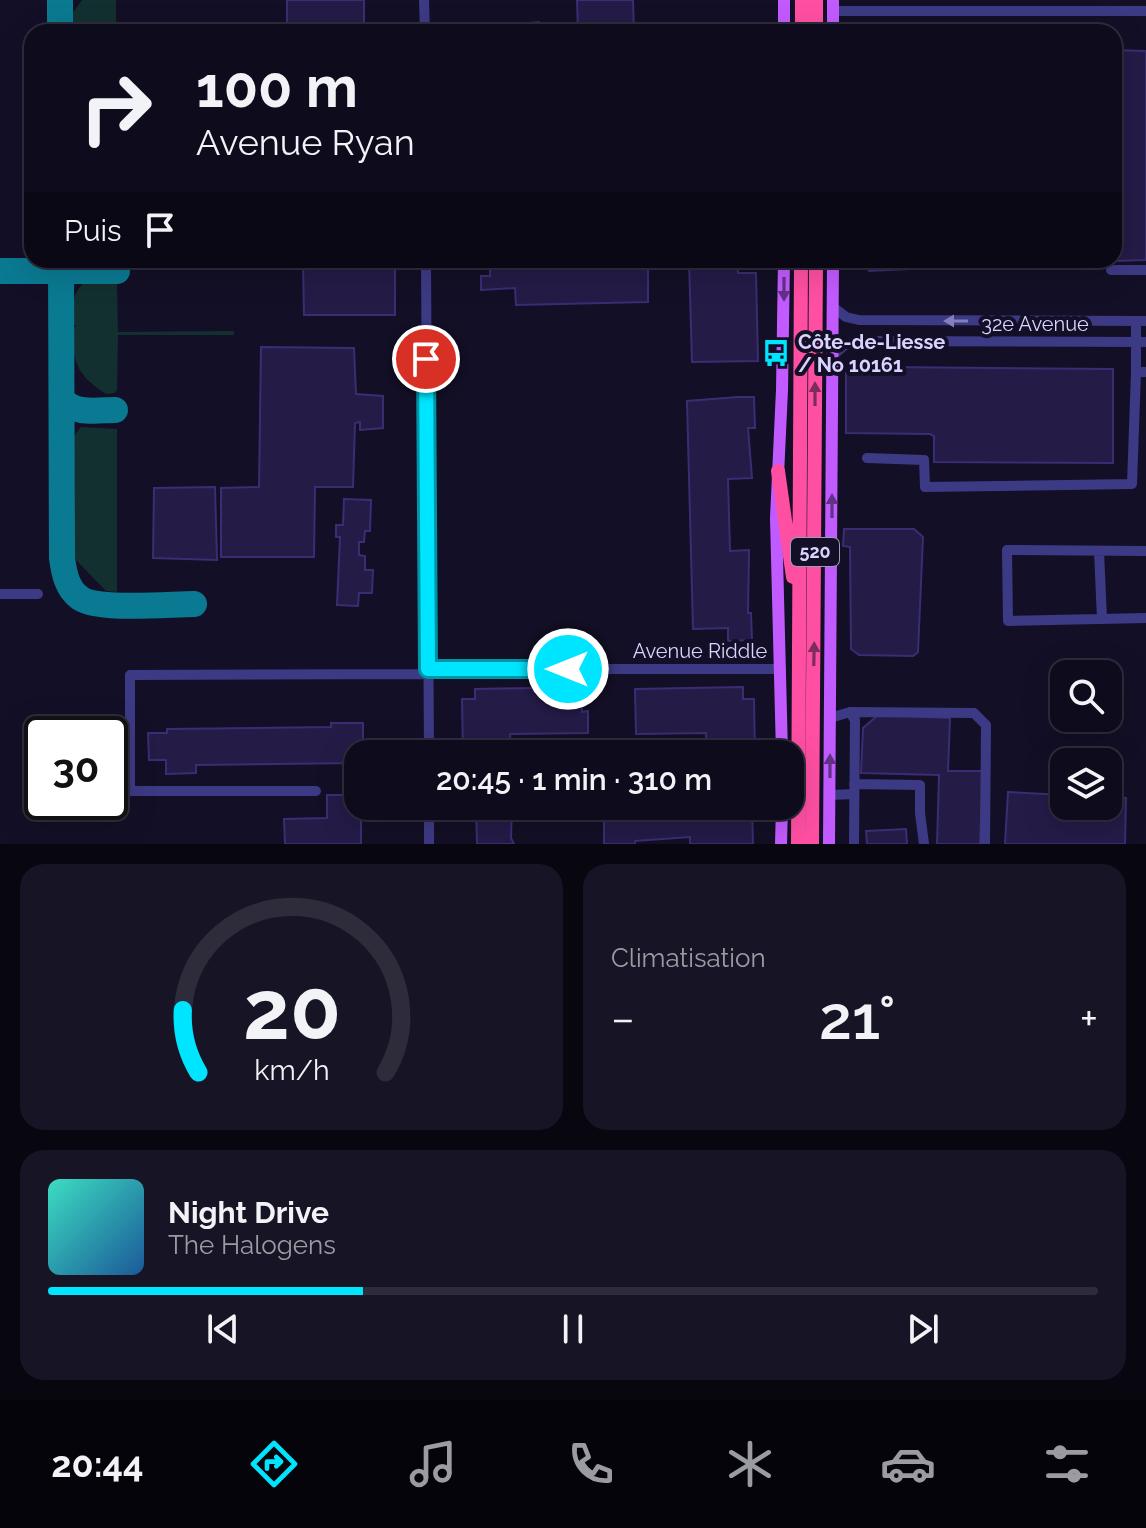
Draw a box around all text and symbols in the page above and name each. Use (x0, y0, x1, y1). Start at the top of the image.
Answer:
text: 100 m (196, 54, 358, 120)
icon: right (64, 56, 168, 160)
text: Avenue Ryan (196, 121, 415, 163)
icon: arrive (138, 208, 182, 252)
text: Puis (64, 213, 122, 248)
one-way arrow (778, 277, 790, 302)
street label: 32e Avenue (981, 312, 1089, 336)
one-way arrow (943, 315, 968, 327)
pin (392, 325, 460, 393)
place label: Côte-de-Liesse / No 10161 (798, 330, 945, 377)
icon: arrive (404, 337, 448, 381)
bus stop icon: Côte-de-Liesse / No 10161 (761, 338, 791, 368)
one-way arrow (809, 381, 822, 406)
one-way arrow (826, 493, 838, 518)
road number: 520 (791, 538, 839, 566)
position arrow (526, 627, 610, 711)
street label: Avenue Riddle (633, 639, 768, 663)
one-way arrow (808, 641, 820, 666)
map controls (1050, 660, 1122, 820)
button: search (1050, 660, 1122, 732)
speed limit sign: 30 (24, 716, 128, 820)
button: layers (1050, 748, 1122, 820)
one-way arrow (824, 753, 836, 778)
text: 20:45 · 1 min · 310 m (436, 762, 712, 797)
text: Climatisation (611, 943, 766, 973)
text: 20 (243, 961, 340, 1058)
text: 21° (819, 983, 896, 1053)
text: − (611, 993, 635, 1044)
text: + (1080, 993, 1098, 1044)
text: km/h (254, 1053, 329, 1087)
text: Night Drive (168, 1195, 329, 1230)
text: The Halogens (168, 1230, 336, 1260)
icon: previous (201, 1307, 245, 1351)
icon: pause (551, 1307, 595, 1351)
icon: next (901, 1307, 945, 1351)
icon: directions (246, 1436, 302, 1492)
icon: music (405, 1436, 461, 1492)
icon: phone (563, 1436, 619, 1492)
icon: climate (722, 1436, 778, 1492)
icon: car (880, 1436, 936, 1492)
icon: filters (1039, 1436, 1095, 1492)
text: 20:44 (51, 1443, 144, 1485)

